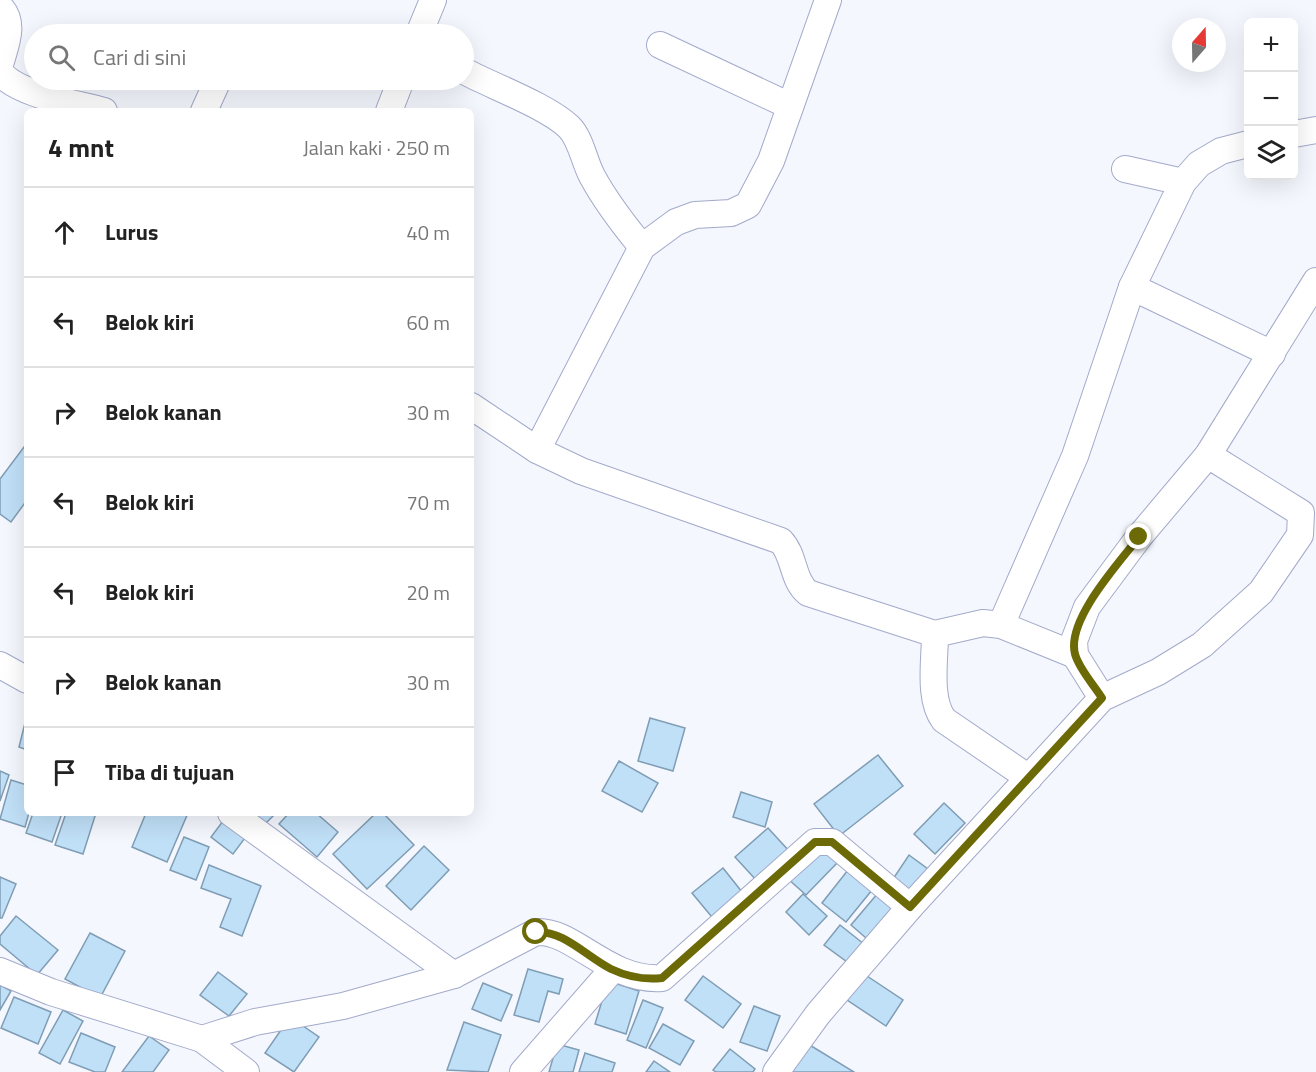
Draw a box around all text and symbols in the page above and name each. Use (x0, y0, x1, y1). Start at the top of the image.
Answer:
north arrow (1172, 18, 1226, 72)
map controls (1244, 18, 1298, 180)
button: + (1244, 18, 1298, 72)
search box (24, 24, 474, 90)
text: Cari di sini (93, 40, 186, 74)
icon: search (45, 41, 78, 74)
button: − (1244, 72, 1298, 126)
button: layers (1244, 126, 1298, 180)
text: 4 mnt (48, 128, 114, 167)
text: Jalan kaki · 250 m (303, 132, 450, 163)
text: Lurus (105, 215, 158, 249)
icon: ahead (48, 216, 81, 249)
text: 40 m (406, 217, 450, 248)
text: Belok kiri (105, 305, 194, 339)
icon: left (48, 306, 81, 339)
text: 60 m (406, 307, 450, 338)
text: Belok kanan (105, 395, 222, 429)
icon: right (48, 396, 81, 429)
text: 30 m (406, 397, 450, 428)
text: Belok kiri (105, 485, 194, 519)
icon: left (48, 486, 81, 519)
text: 70 m (406, 487, 450, 518)
route end (1125, 523, 1151, 549)
text: Belok kiri (105, 575, 194, 609)
icon: left (48, 576, 81, 609)
text: 20 m (406, 577, 450, 608)
text: Belok kanan (105, 665, 222, 699)
icon: right (48, 666, 81, 699)
text: 30 m (406, 667, 450, 698)
text: Tiba di tujuan (105, 755, 234, 789)
icon: arrive (48, 756, 81, 789)
route start (522, 918, 548, 944)

